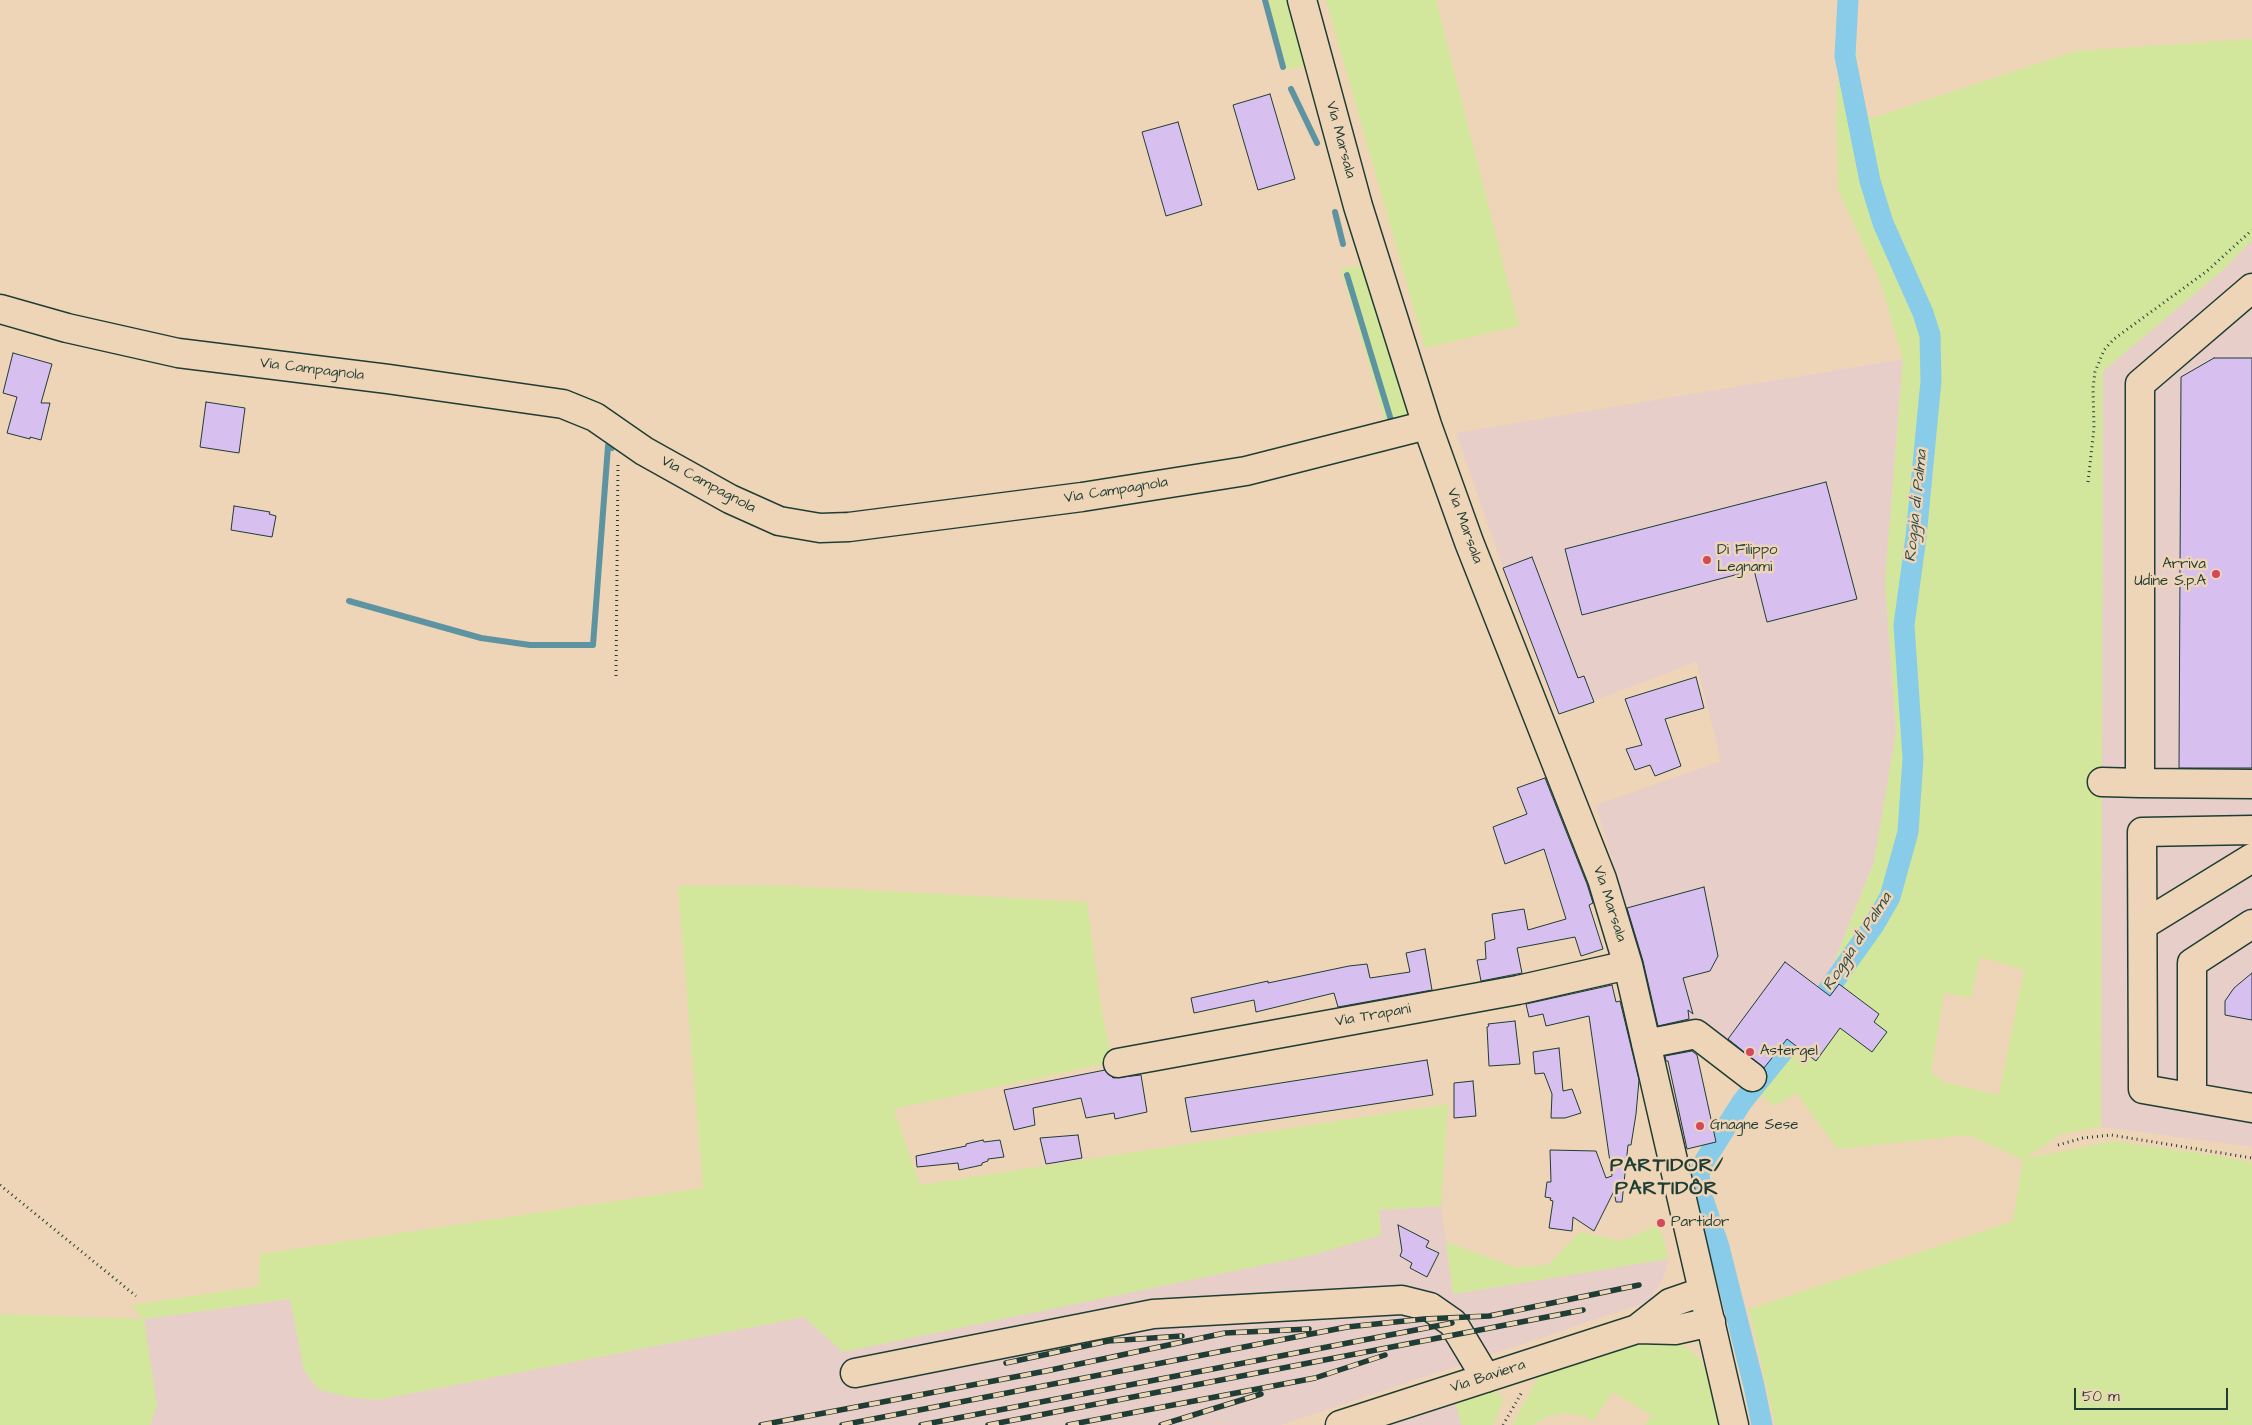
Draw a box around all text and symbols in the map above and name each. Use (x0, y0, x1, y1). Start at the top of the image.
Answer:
street label: Via Marsala (1321, 100, 1359, 180)
street label: Via Campagnola (259, 355, 365, 385)
water label: Roggia di Palma (1902, 449, 1932, 563)
street label: Via Campagnola (657, 452, 759, 518)
street label: Via Campagnola (1063, 474, 1169, 508)
street label: Via Marsala (1442, 486, 1486, 566)
place label: Di Filippo Legnami (1717, 542, 1777, 577)
marker: Di Filippo Legnami (1701, 554, 1713, 566)
place label: Arriva Udine S.p.A (2134, 556, 2206, 591)
marker: Arriva Udine S.p.A (2210, 568, 2222, 580)
street label: Via Marsala (1588, 864, 1630, 944)
water label: Roggia di Palma (1819, 890, 1897, 994)
street label: Via Trapani (1334, 1001, 1412, 1031)
place label: Astergel (1760, 1043, 1818, 1061)
marker: Astergel (1744, 1046, 1756, 1058)
place label: Gnagne Sese (1710, 1117, 1798, 1135)
marker: Gnagne Sese (1694, 1120, 1706, 1132)
district label: PARTIDOR/ PARTIDÔR (1609, 1155, 1725, 1202)
place label: Partidor (1671, 1214, 1729, 1232)
marker: Partidor (1655, 1217, 1667, 1229)
street label: Via Baviera (1448, 1356, 1528, 1398)
scale bar (2077, 1378, 2231, 1410)
text: 50 m (2082, 1386, 2120, 1407)

